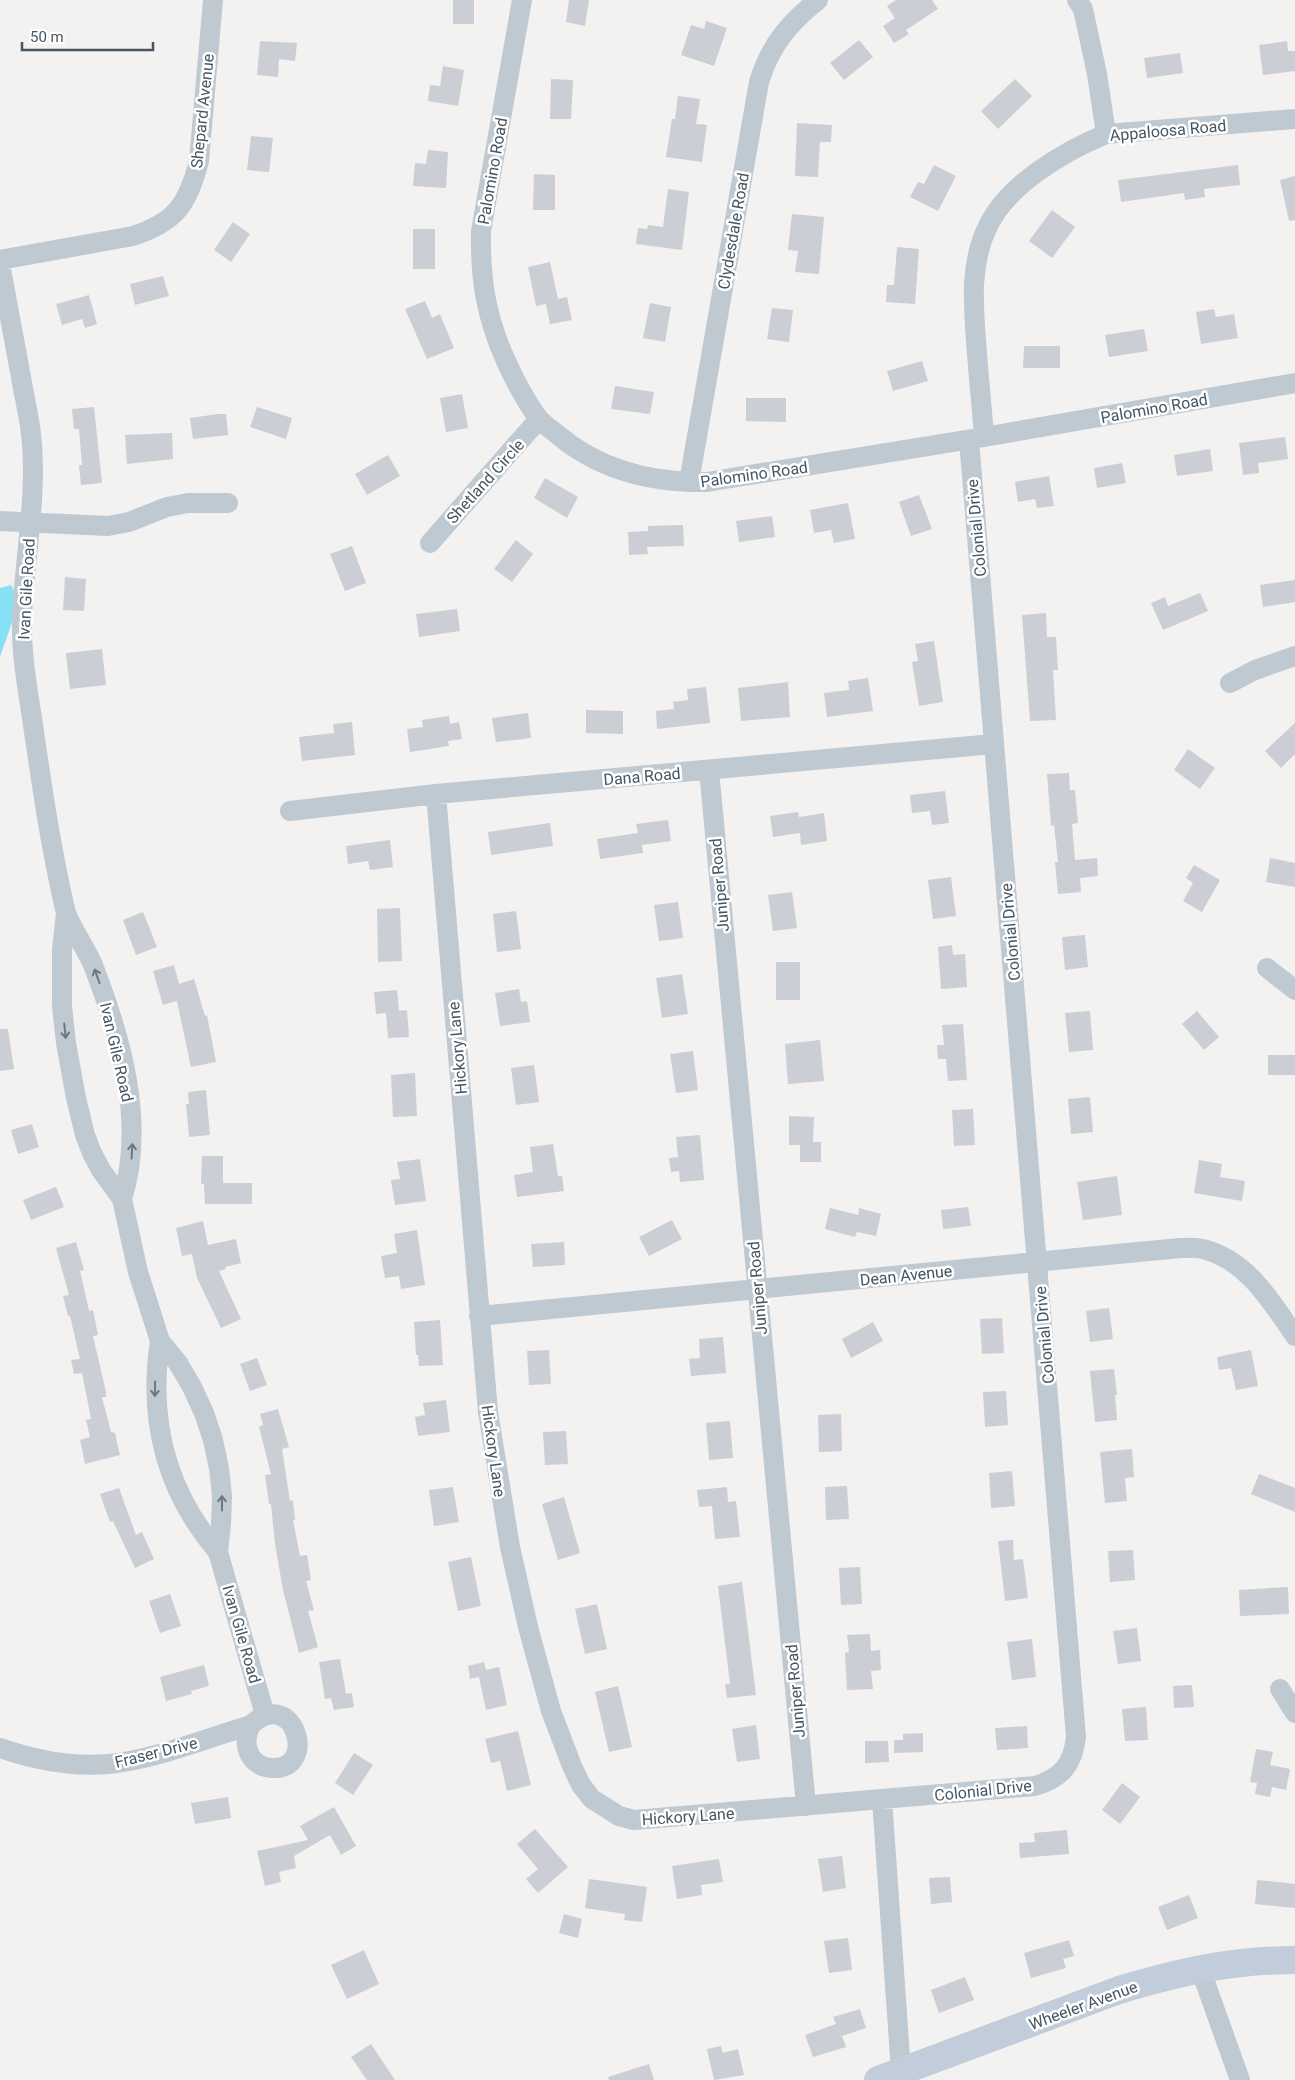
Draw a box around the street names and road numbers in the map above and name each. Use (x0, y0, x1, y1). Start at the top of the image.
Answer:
street label: Shepard Avenue (187, 53, 218, 169)
street label: Palomino Road (474, 116, 511, 226)
street label: Appaloosa Road (1109, 116, 1227, 145)
street label: Clydesdale Road (714, 171, 753, 291)
street label: Palomino Road (1099, 390, 1209, 427)
street label: Shetland Circle (443, 435, 528, 527)
street label: Palomino Road (699, 458, 809, 491)
street label: Colonial Drive (963, 478, 990, 577)
street label: Ivan Gile Road (14, 538, 39, 640)
street label: Dana Road (603, 764, 681, 789)
street label: Juniper Road (706, 837, 733, 933)
street label: Colonial Drive (997, 882, 1024, 981)
street label: Ivan Gile Road (96, 1001, 137, 1104)
street label: Hickory Lane (444, 1001, 471, 1095)
street label: Juniper Road (744, 1240, 771, 1336)
street label: Dean Avenue (859, 1261, 953, 1290)
street label: Colonial Drive (1031, 1285, 1058, 1384)
street label: Hickory Lane (478, 1404, 509, 1498)
street label: Ivan Gile Road (218, 1583, 265, 1685)
street label: Juniper Road (782, 1643, 809, 1739)
street label: Fraser Drive (113, 1733, 199, 1772)
street label: Colonial Drive (933, 1776, 1033, 1805)
street label: Hickory Lane (641, 1804, 735, 1829)
street label: Wheeler Avenue (1026, 1977, 1140, 2034)

